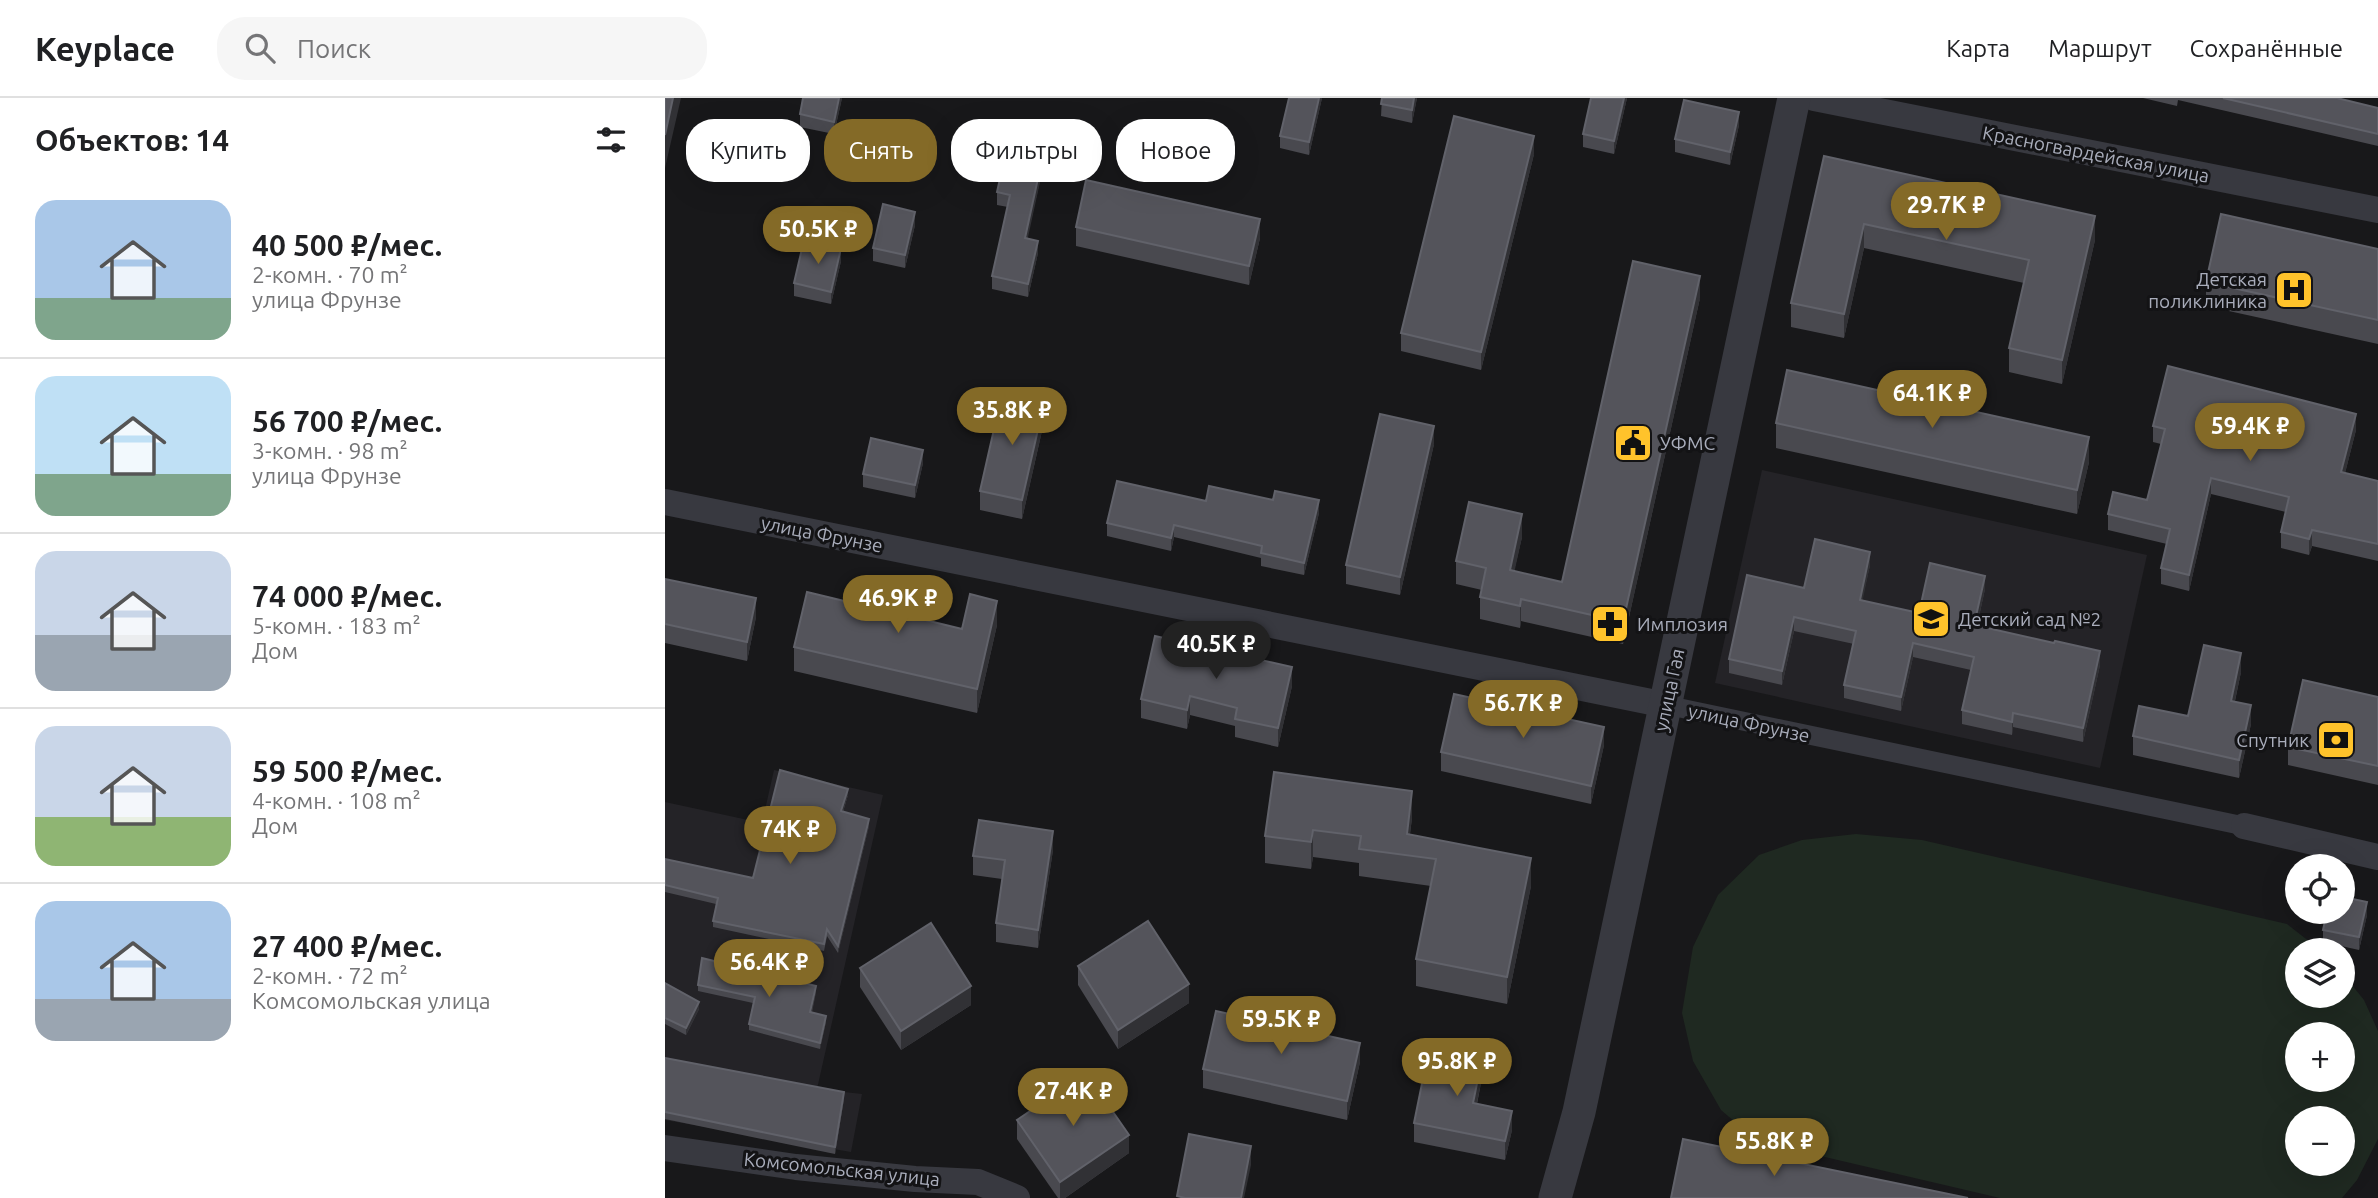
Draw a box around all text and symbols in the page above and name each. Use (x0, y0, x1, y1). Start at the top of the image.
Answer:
search box (217, 17, 707, 80)
icon: search (241, 29, 279, 67)
text: Keyplace (35, 30, 175, 67)
text: Поиск (297, 34, 371, 63)
text: Карта (1946, 35, 2010, 62)
text: Маршрут (2048, 35, 2152, 62)
text: Сохранённые (2190, 35, 2343, 62)
chip: Купить (686, 119, 810, 182)
chip: Снять (824, 119, 937, 182)
chip: Фильтры (951, 119, 1102, 182)
chip: Новое (1116, 119, 1235, 182)
icon: filters (592, 121, 630, 159)
street label: Красногвардейская улица (1981, 121, 2211, 187)
text: Объектов: 14 (35, 123, 229, 157)
pin: 29.7K ₽ (1881, 183, 2011, 242)
text: 29.7K ₽ (1907, 192, 1985, 217)
pin: 50.5K ₽ (753, 206, 883, 266)
text: 50.5K ₽ (779, 216, 857, 241)
icon: home (91, 228, 175, 312)
text: 40 500 ₽/мес. (252, 228, 442, 262)
text: 2-комн. · 70 m² (252, 262, 408, 287)
place label: Детская поликлиника (2148, 268, 2267, 312)
hospital icon: Детская поликлиника (2273, 269, 2315, 311)
text: улица Фрунзе (252, 287, 402, 312)
pin: 64.1K ₽ (1867, 370, 1997, 430)
text: 64.1K ₽ (1893, 380, 1971, 405)
pin: 35.8K ₽ (947, 388, 1077, 447)
text: 35.8K ₽ (973, 397, 1051, 422)
icon: home (91, 404, 175, 488)
text: 56 700 ₽/мес. (252, 404, 442, 438)
pin: 59.4K ₽ (2185, 404, 2315, 463)
text: 59.4K ₽ (2211, 413, 2289, 438)
public building icon: УФМС (1612, 422, 1654, 464)
place label: УФМС (1660, 432, 1715, 454)
text: 3-комн. · 98 m² (252, 438, 408, 463)
text: улица Фрунзе (252, 463, 402, 488)
street label: улица Фрунзе (759, 511, 885, 557)
pin: 46.9K ₽ (833, 575, 963, 635)
icon: home (91, 579, 175, 663)
text: 74 000 ₽/мес. (252, 579, 442, 613)
text: 46.9K ₽ (859, 585, 937, 610)
school or university icon: Детский сад №2 (1910, 598, 1952, 640)
pharmacy icon: Имплозия (1589, 603, 1631, 645)
place label: Детский сад №2 (1958, 608, 2101, 630)
text: 5-комн. · 183 m² (252, 613, 421, 638)
place label: Имплозия (1637, 613, 1728, 635)
pin: 40.5K ₽ (1151, 622, 1281, 681)
text: 40.5K ₽ (1177, 631, 1255, 656)
text: Дом (252, 638, 298, 663)
street label: улица Гая (1649, 647, 1689, 733)
pin: 56.7K ₽ (1458, 680, 1588, 740)
text: 56.7K ₽ (1484, 690, 1562, 715)
street label: улица Фрунзе (1686, 699, 1812, 747)
bank icon: Спутник (2315, 719, 2357, 761)
place label: Спутник (2236, 729, 2309, 751)
icon: home (91, 754, 175, 838)
text: 59 500 ₽/мес. (252, 754, 442, 788)
text: 4-комн. · 108 m² (252, 788, 421, 813)
pin: 74K ₽ (741, 806, 839, 866)
text: Дом (252, 813, 298, 838)
text: 74K ₽ (760, 816, 820, 841)
map controls (2285, 854, 2355, 1176)
button: locate (2285, 854, 2355, 924)
icon: home (91, 929, 175, 1013)
text: 27 400 ₽/мес. (252, 929, 442, 963)
button: layers (2285, 938, 2355, 1008)
pin: 56.4K ₽ (704, 940, 834, 999)
text: 56.4K ₽ (730, 949, 808, 974)
text: 2-комн. · 72 m² (252, 963, 408, 988)
text: Комсомольская улица (252, 988, 490, 1013)
pin: 59.5K ₽ (1216, 996, 1346, 1056)
text: 59.5K ₽ (1242, 1006, 1320, 1031)
button: + (2285, 1022, 2355, 1092)
pin: 95.8K ₽ (1392, 1038, 1522, 1098)
text: 95.8K ₽ (1418, 1048, 1496, 1073)
pin: 27.4K ₽ (1008, 1068, 1138, 1128)
text: 27.4K ₽ (1034, 1078, 1112, 1103)
button: − (2285, 1106, 2355, 1176)
pin: 55.8K ₽ (1709, 1118, 1839, 1178)
text: 55.8K ₽ (1735, 1128, 1813, 1153)
street label: Комсомольская улица (743, 1148, 941, 1190)

